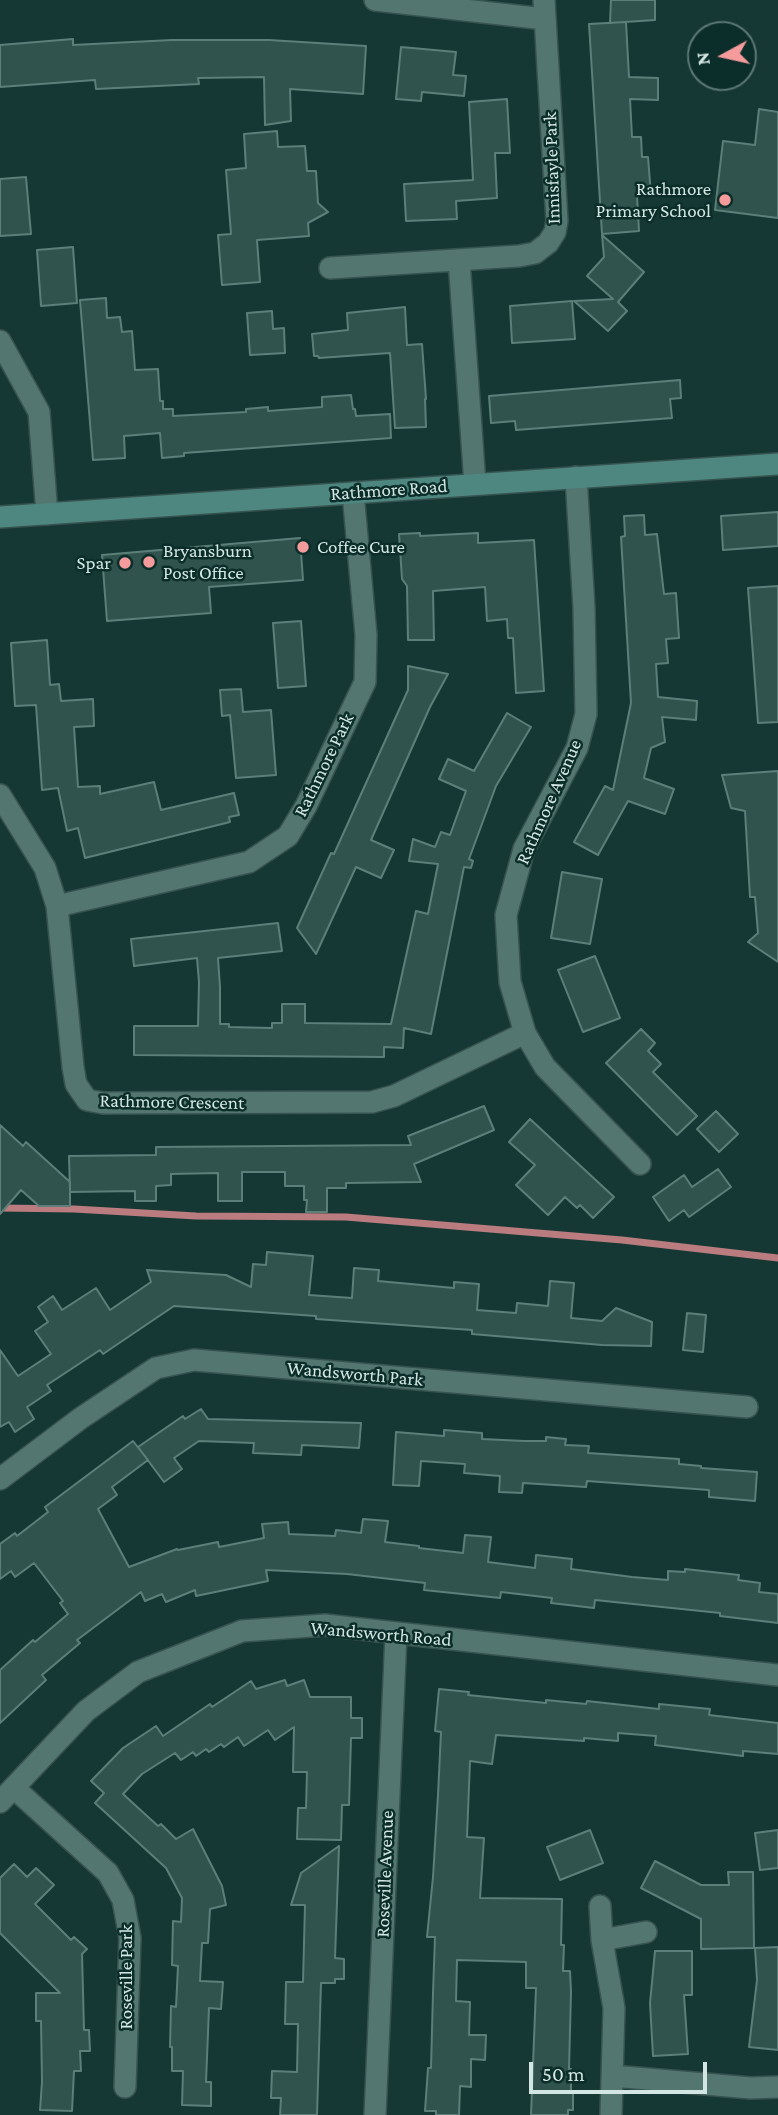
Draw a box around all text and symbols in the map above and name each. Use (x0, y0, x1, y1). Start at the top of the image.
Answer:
north arrow (687, 21, 757, 91)
text: N (691, 51, 714, 67)
street label: Innisfayle Park (539, 111, 565, 225)
place label: Rathmore Primary School (596, 178, 711, 222)
marker: Rathmore Primary School (717, 192, 733, 208)
street label: Rathmore Road (330, 475, 448, 505)
place label: Coffee Cure (317, 536, 405, 558)
marker: Coffee Cure (295, 539, 311, 555)
place label: Bryansburn Post Office (163, 540, 252, 584)
place label: Spar (77, 552, 111, 574)
marker: Bryansburn Post Office (141, 554, 157, 570)
marker: Spar (117, 555, 133, 571)
street label: Rathmore Park (289, 709, 359, 821)
street label: Rathmore Avenue (511, 736, 587, 868)
street label: Rathmore Crescent (99, 1089, 245, 1115)
street label: Wandsworth Park (286, 1357, 424, 1391)
street label: Wandsworth Road (310, 1616, 452, 1652)
street label: Roseville Avenue (371, 1810, 399, 1938)
street label: Roseville Park (115, 1925, 137, 2029)
scale bar (533, 2048, 712, 2092)
text: 50 m (542, 2062, 585, 2086)

